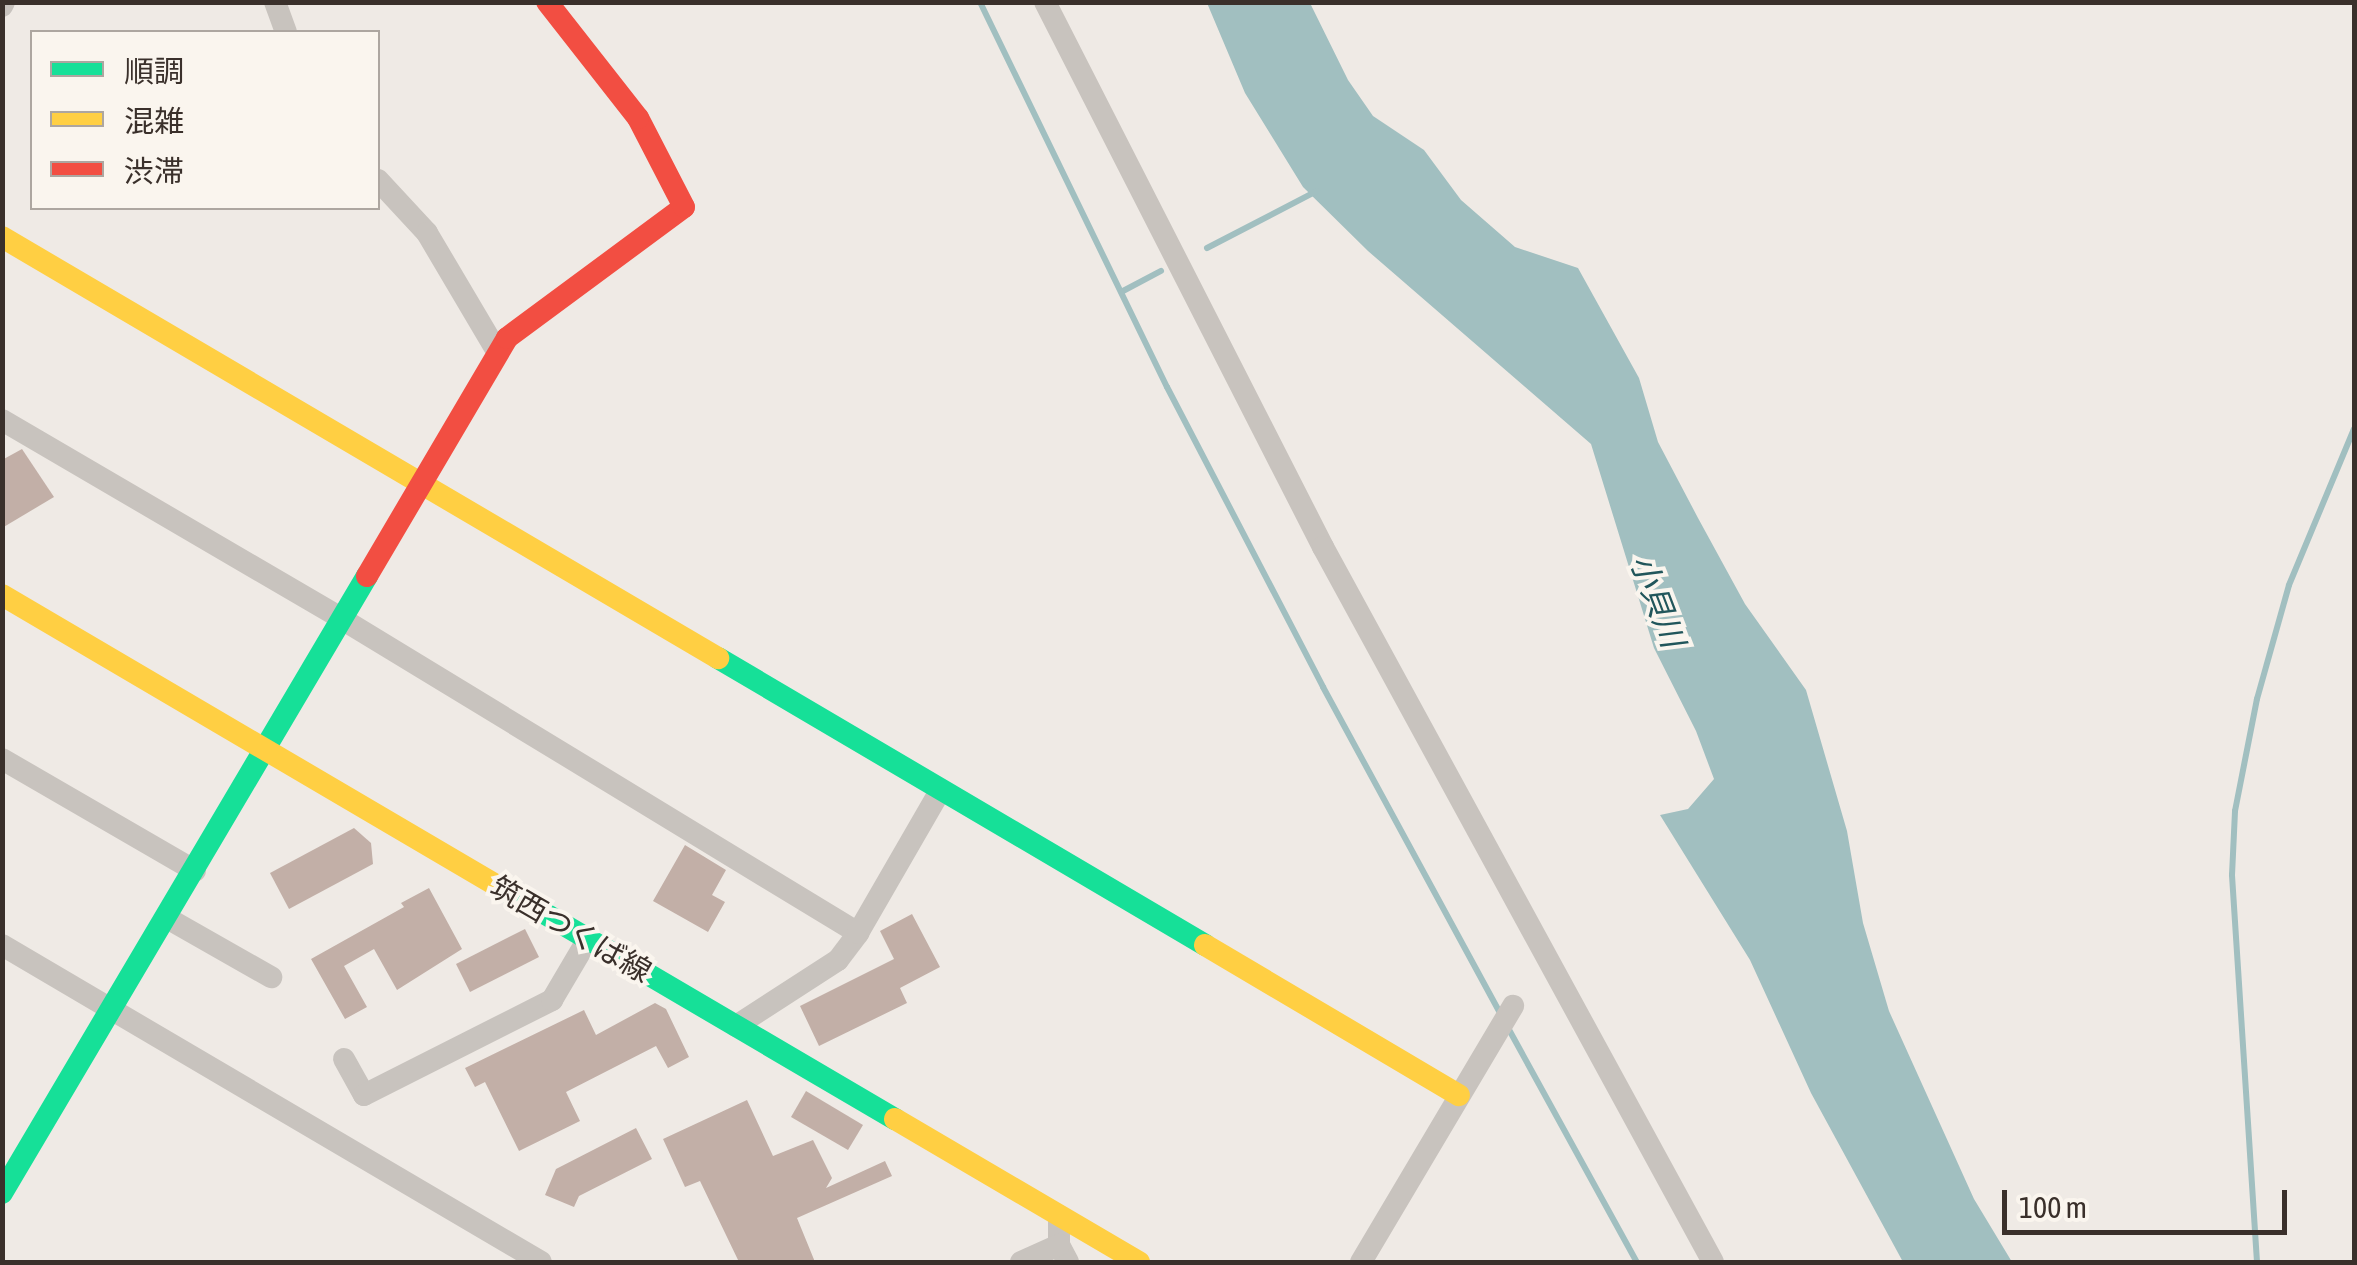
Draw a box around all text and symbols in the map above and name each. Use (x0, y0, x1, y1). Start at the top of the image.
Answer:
legend (30, 30, 380, 210)
text: 順調 (124, 54, 184, 88)
text: 混雑 (124, 104, 184, 138)
text: 渋滞 (124, 154, 184, 188)
water label: 小貝川 (1622, 549, 1692, 653)
street label: 筑西つくば線 (484, 868, 658, 990)
scale bar (2007, 1170, 2292, 1232)
text: 100 m (2019, 1190, 2087, 1224)

